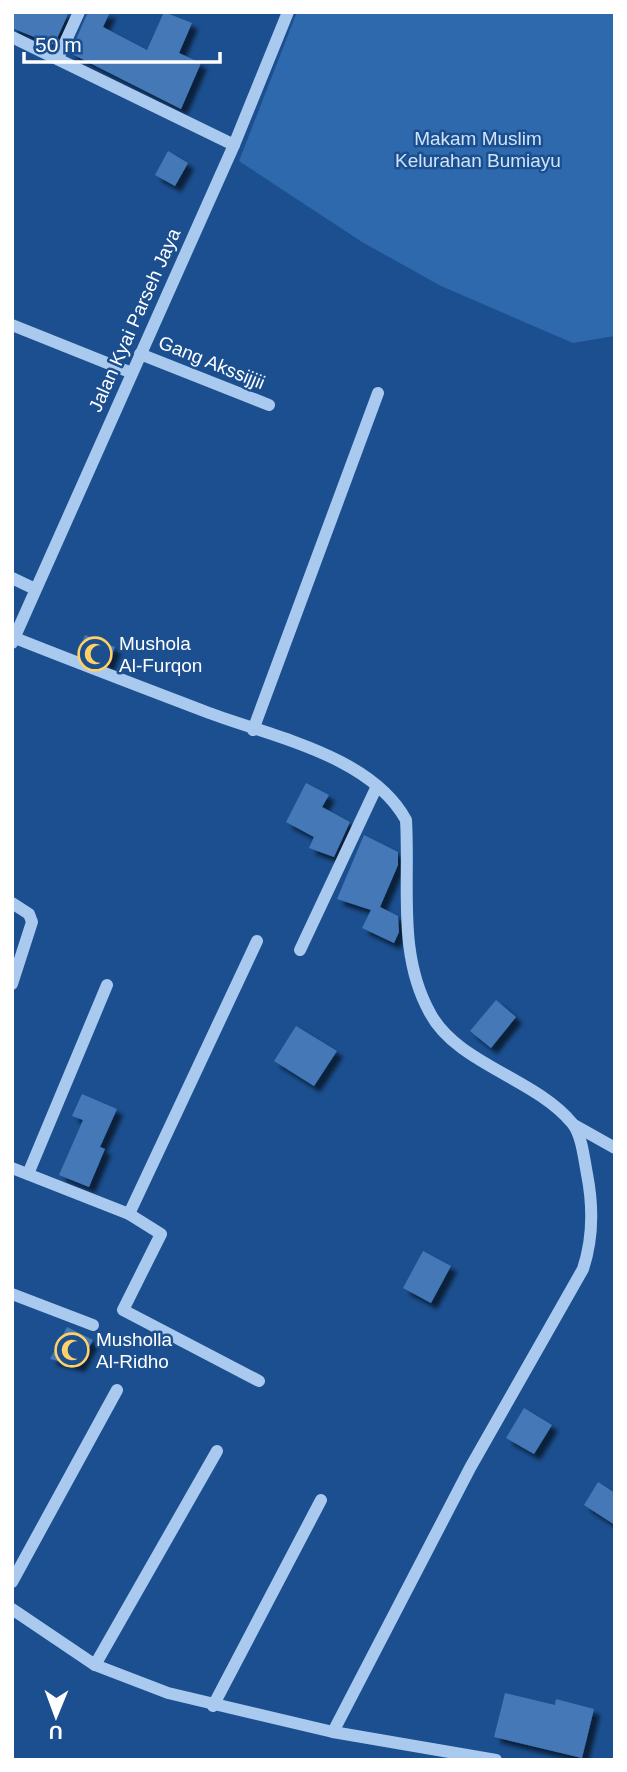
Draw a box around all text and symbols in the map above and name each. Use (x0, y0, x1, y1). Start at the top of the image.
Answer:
scale bar (24, 21, 220, 65)
text: 50 m (35, 33, 82, 56)
park label: Makam Muslim Kelurahan Bumiayu (395, 128, 561, 171)
street label: Jalan Kyai Parseh Jaya (84, 225, 185, 415)
street label: Gang Akssijjii (155, 332, 268, 393)
place label: Mushola Al-Furqon (119, 633, 202, 676)
mosque icon: Mushola Al-Furqon (76, 635, 114, 673)
place label: Musholla Al-Ridho (96, 1329, 172, 1372)
mosque icon: Musholla Al-Ridho (53, 1331, 91, 1369)
north arrow (21, 1681, 91, 1751)
text: U (49, 1722, 63, 1743)

